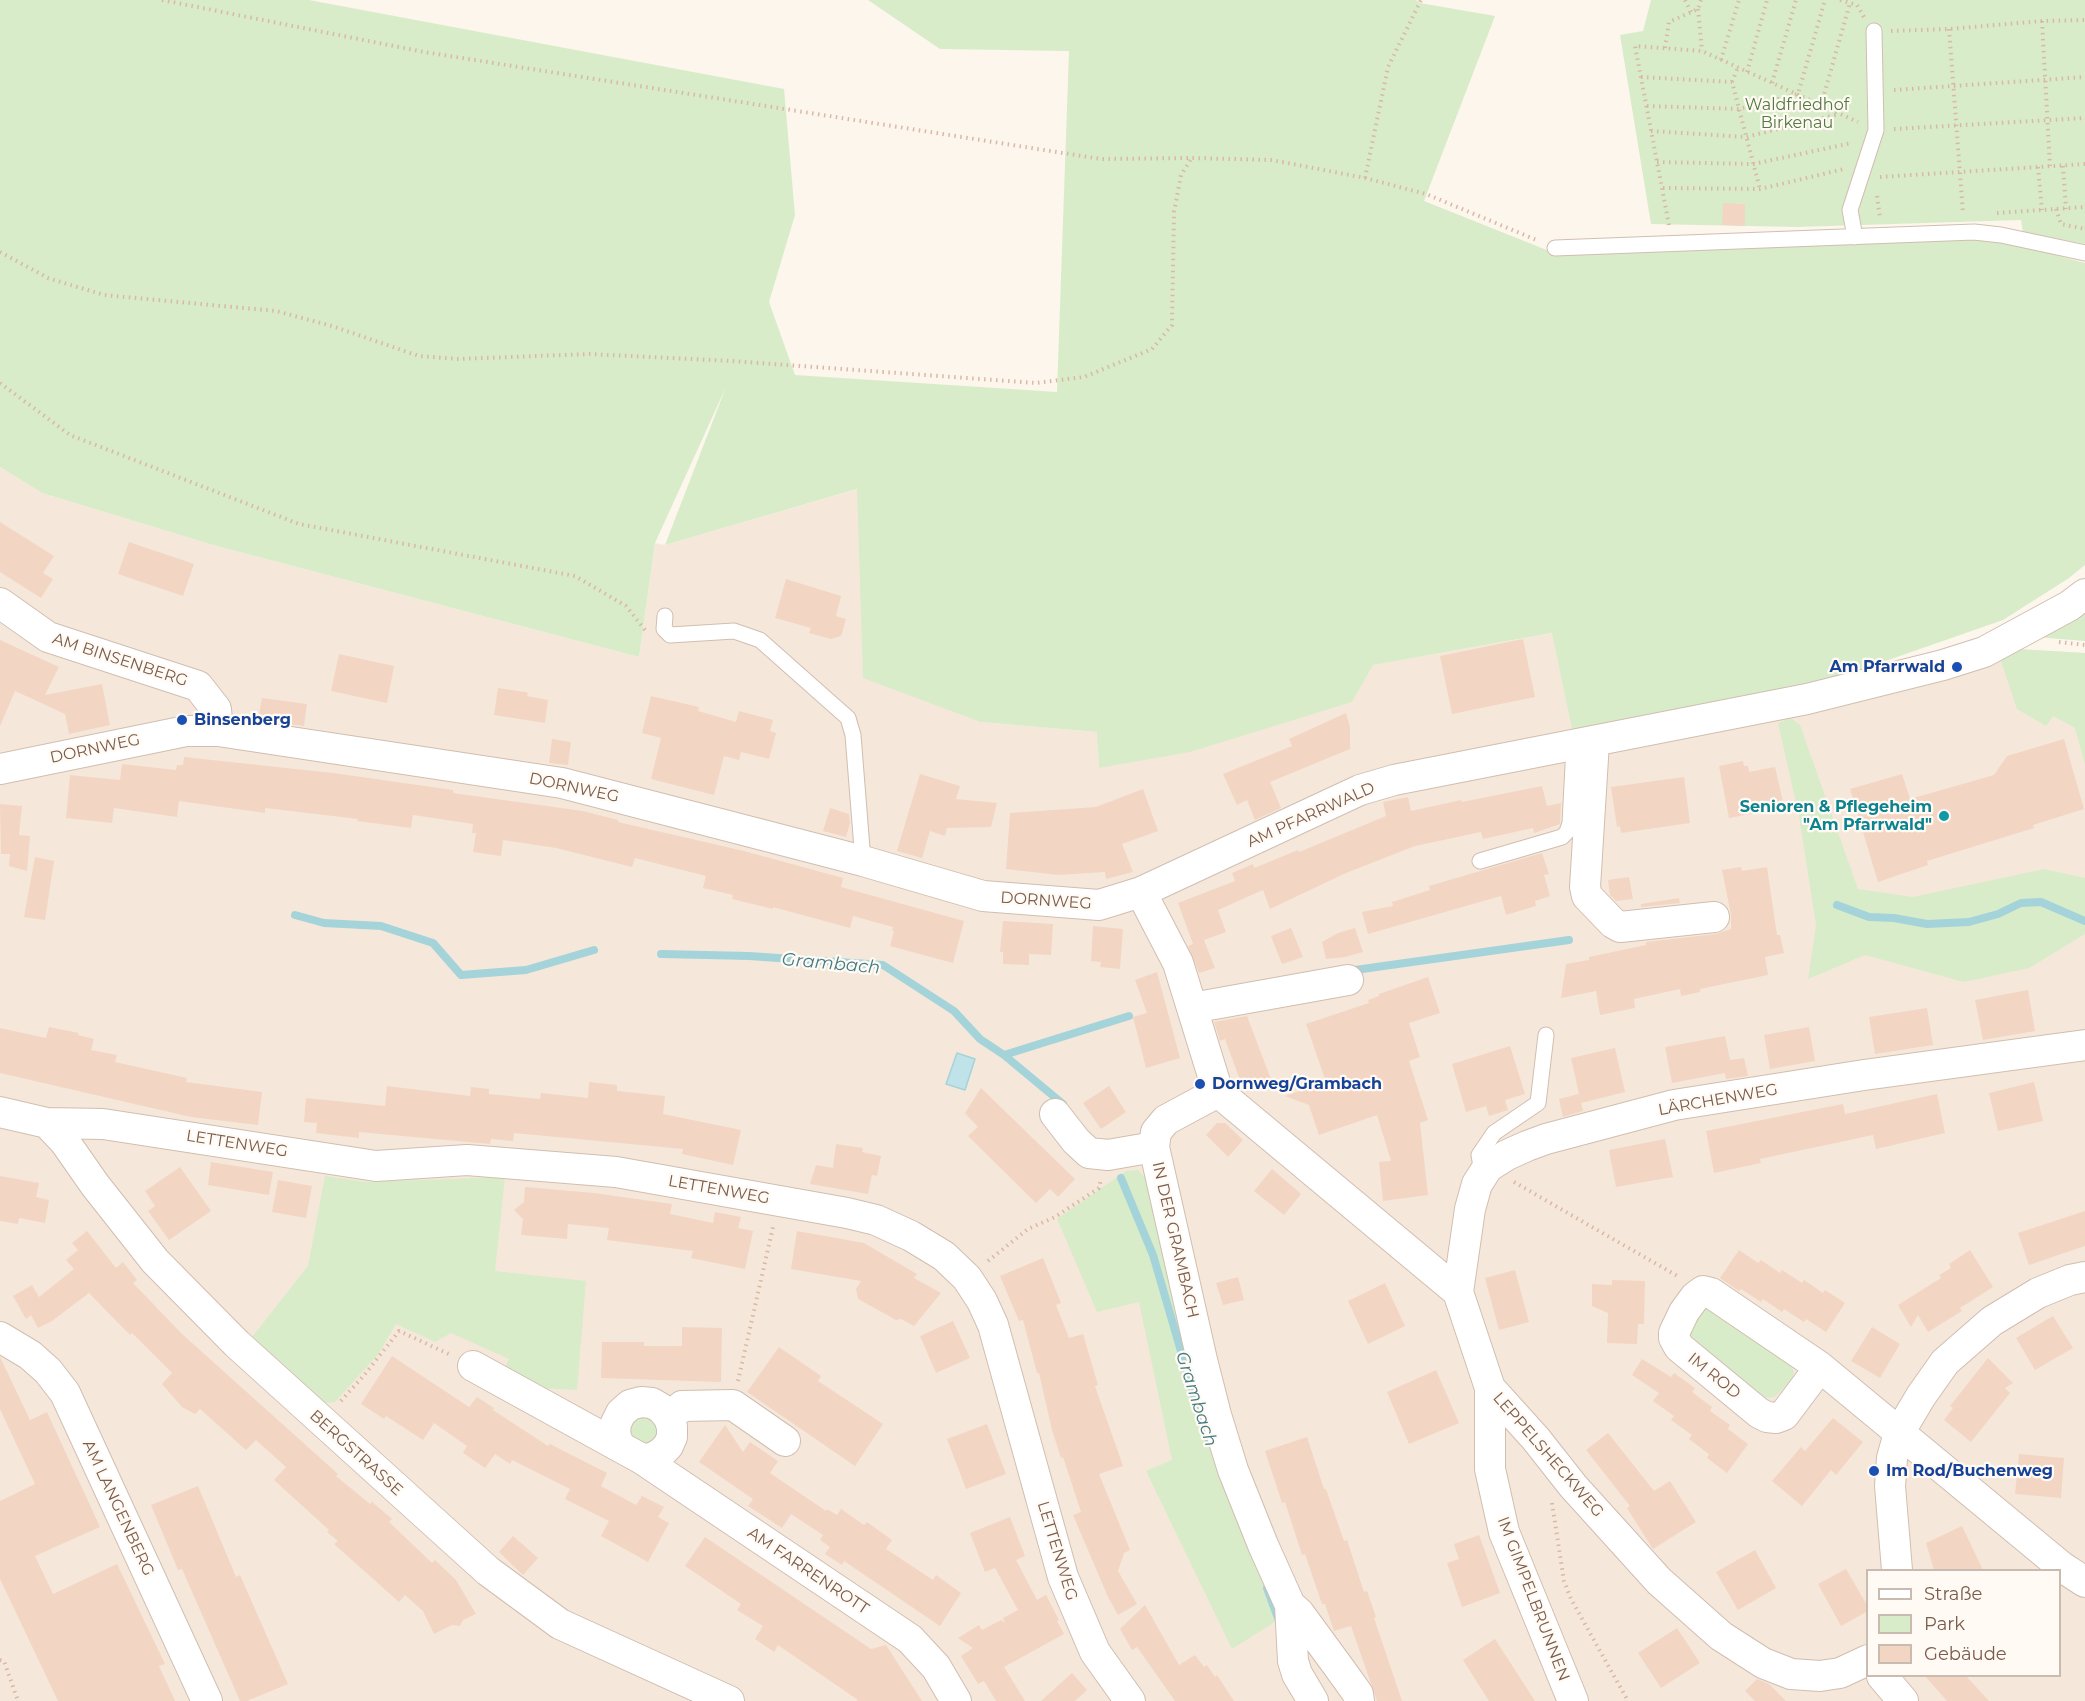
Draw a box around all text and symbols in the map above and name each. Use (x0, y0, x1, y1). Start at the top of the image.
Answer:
park label: Waldfriedhof Birkenau (1745, 95, 1849, 133)
street label: AM BINSENBERG (50, 629, 190, 691)
place label: Am Pfarrwald (1829, 657, 1945, 677)
marker: Am Pfarrwald (1950, 660, 1964, 674)
place label: Binsenberg (194, 710, 291, 730)
marker: Binsenberg (175, 713, 189, 727)
street label: DORNWEG (48, 730, 142, 768)
street label: DORNWEG (527, 769, 621, 807)
street label: AM PFARRWALD (1244, 778, 1378, 852)
place label: Senioren & Pflegeheim "Am Pfarrwald" (1740, 797, 1932, 835)
marker: Senioren & Pflegeheim "Am Pfarrwald" (1937, 809, 1951, 823)
street label: DORNWEG (1000, 888, 1092, 914)
water label: Grambach (781, 949, 881, 979)
place label: Dornweg/Grambach (1212, 1074, 1382, 1094)
marker: Dornweg/Grambach (1193, 1077, 1207, 1091)
street label: LÄRCHENWEG (1657, 1080, 1779, 1120)
street label: LETTENWEG (185, 1126, 289, 1162)
street label: IN DER GRAMBACH (1148, 1160, 1202, 1320)
street label: LETTENWEG (667, 1172, 771, 1208)
water label: Grambach (1170, 1349, 1222, 1449)
street label: IM ROD (1684, 1349, 1744, 1403)
street label: LEPPELSHECKWEG (1489, 1389, 1607, 1521)
street label: BERGSTRASSE (305, 1406, 407, 1500)
street label: AM LANGENBERG (78, 1437, 158, 1579)
place label: Im Rod/Buchenweg (1886, 1461, 2053, 1481)
marker: Im Rod/Buchenweg (1867, 1464, 1881, 1478)
street label: LETTENWEG (1033, 1499, 1081, 1603)
street label: IM GIMPELBRUNNEN (1493, 1514, 1573, 1684)
street label: AM FARRENROTT (744, 1523, 872, 1619)
legend (1866, 1569, 2061, 1677)
text: Straße (1924, 1583, 1982, 1605)
text: Park (1924, 1613, 1965, 1635)
text: Gebäude (1924, 1643, 2007, 1665)

